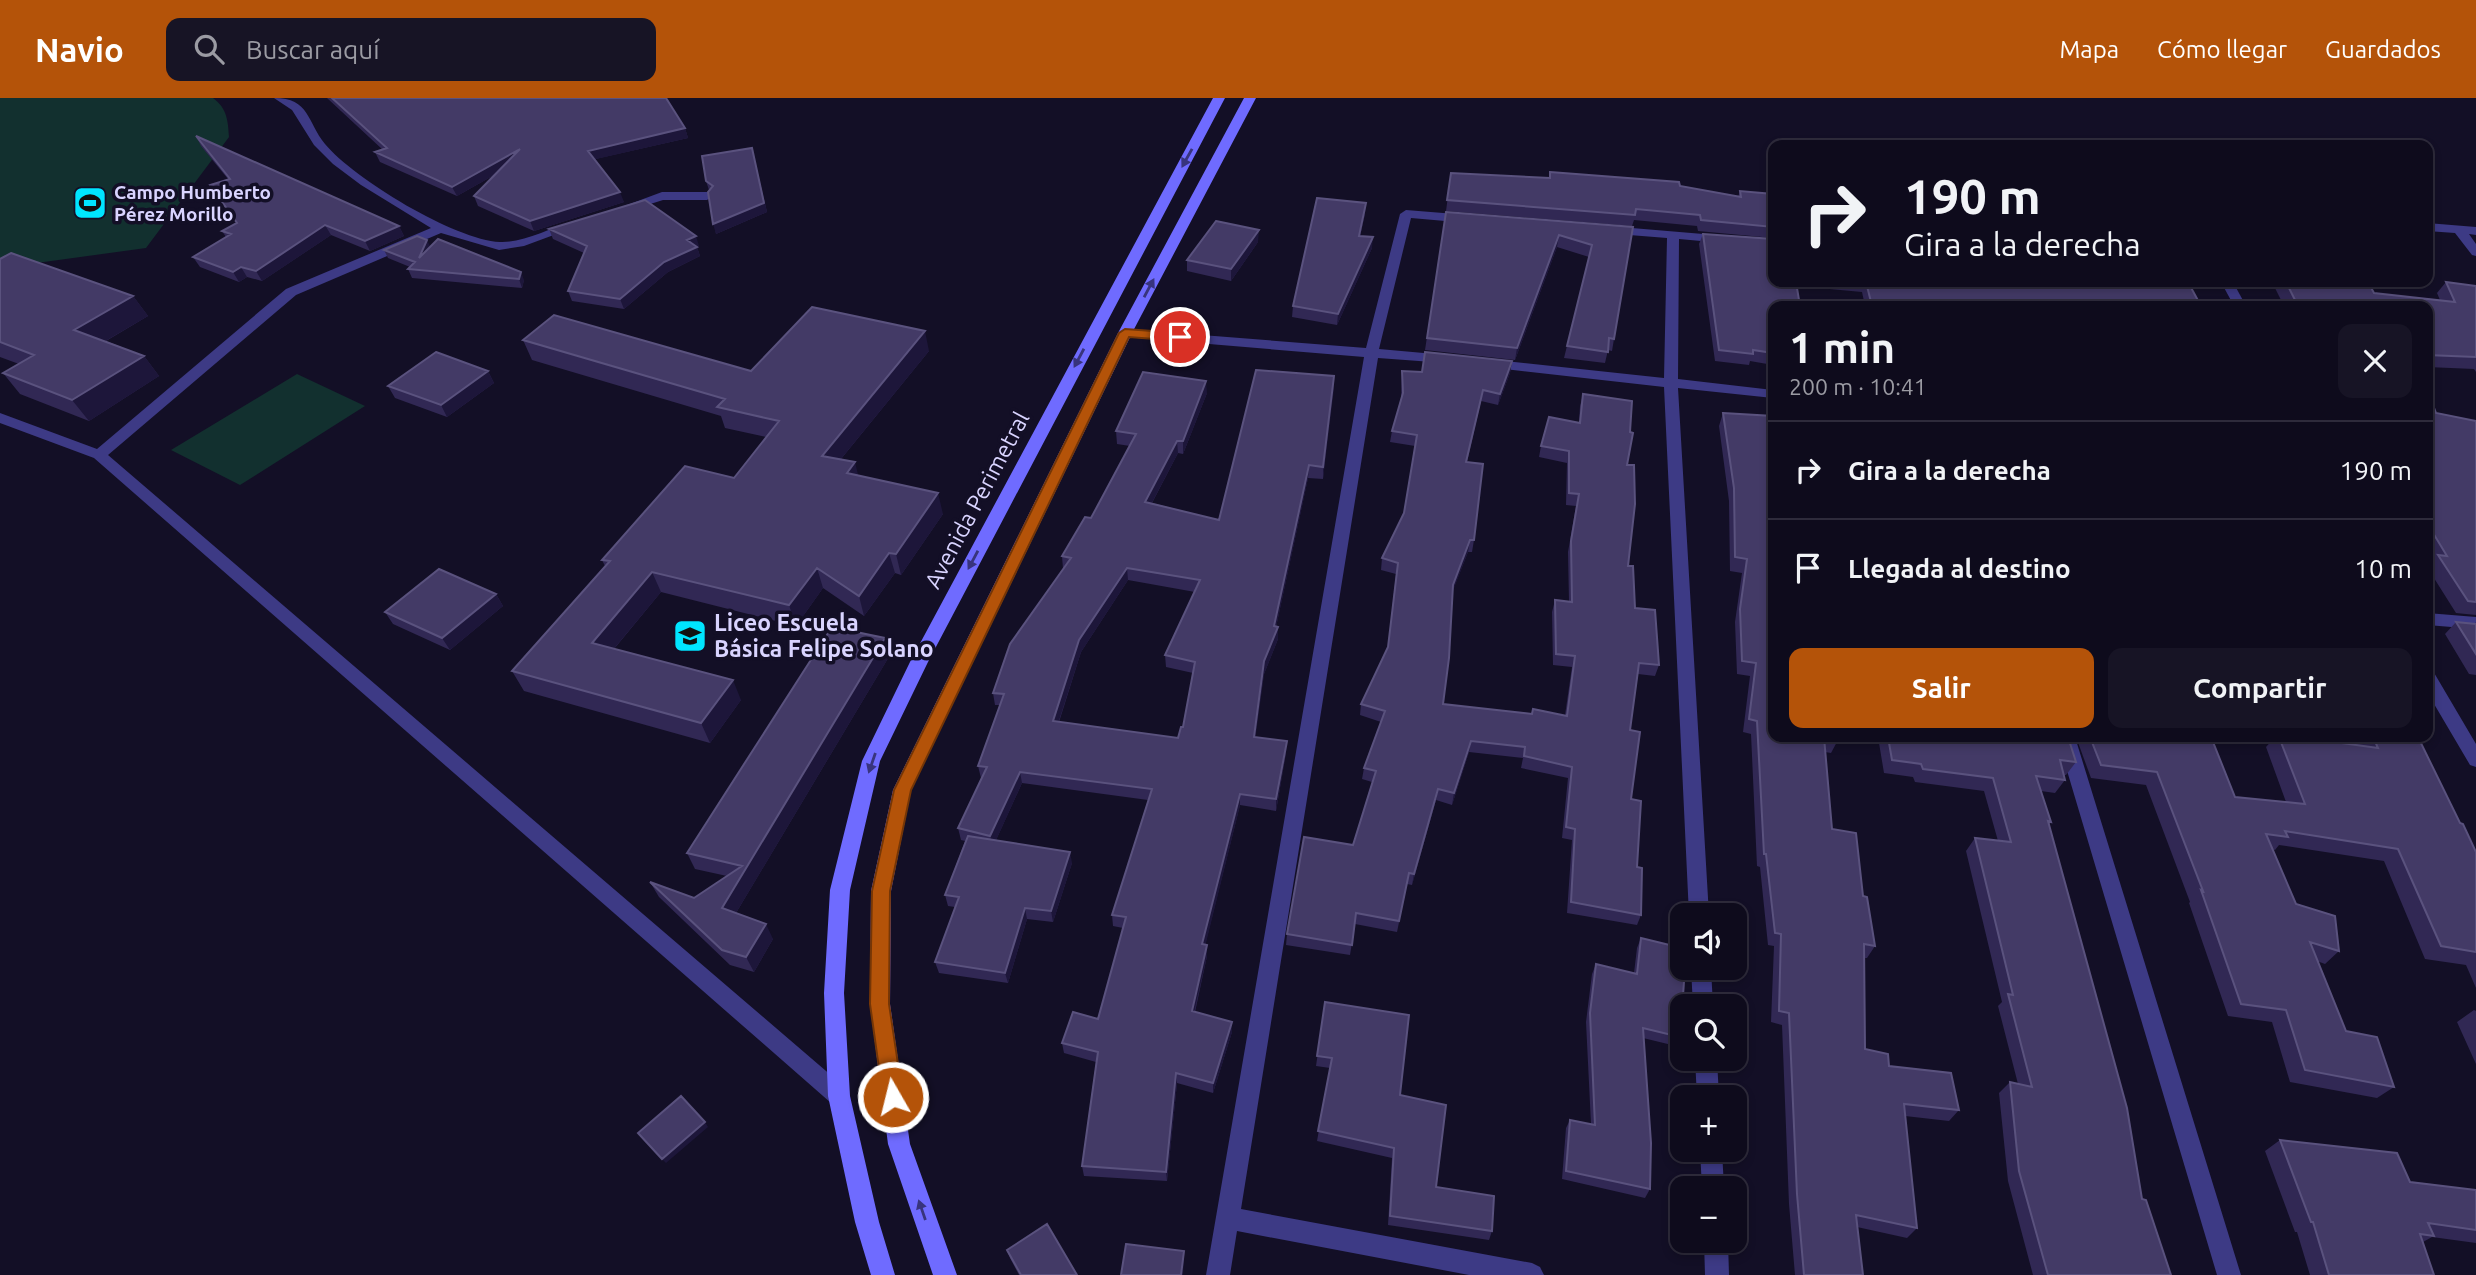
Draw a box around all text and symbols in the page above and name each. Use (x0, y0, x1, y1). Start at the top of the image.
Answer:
search box (166, 18, 656, 81)
icon: search (190, 30, 228, 68)
text: Navio (35, 31, 124, 68)
text: Buscar aquí (246, 35, 379, 64)
text: Mapa (2059, 36, 2119, 63)
text: Cómo llegar (2157, 36, 2287, 63)
text: Guardados (2325, 36, 2441, 63)
one-way arrow (1181, 148, 1193, 168)
icon: right (1789, 168, 1880, 259)
text: 190 m (1904, 168, 2041, 223)
place label: Campo Humberto Pérez Morillo (114, 181, 271, 225)
sports icon: Campo Humberto Pérez Morillo (71, 184, 109, 222)
text: Gira a la derecha (1904, 226, 2141, 262)
one-way arrow (1143, 278, 1155, 298)
pin (1150, 307, 1210, 367)
icon: arrive (1161, 318, 1199, 356)
text: 1 min (1789, 324, 1895, 371)
button: close (2338, 324, 2412, 398)
one-way arrow (1073, 348, 1084, 368)
text: 200 m · 10:41 (1789, 374, 1927, 399)
street label: Avenida Perimetral (919, 407, 1034, 592)
icon: right (1789, 451, 1827, 489)
text: Gira a la derecha (1848, 456, 2051, 485)
text: 190 m (2340, 456, 2412, 485)
icon: arrive (1789, 549, 1827, 587)
one-way arrow (967, 550, 979, 569)
text: Llegada al destino (1848, 554, 2071, 583)
text: 10 m (2354, 554, 2412, 583)
place label: Liceo Escuela Básica Felipe Solano (714, 610, 934, 661)
school or university icon: Liceo Escuela Básica Felipe Solano (671, 617, 709, 655)
button: Salir (1789, 648, 2094, 728)
button: Compartir (2108, 648, 2412, 728)
one-way arrow (866, 753, 877, 774)
map controls (1670, 903, 1747, 1253)
button: sound (1670, 903, 1747, 980)
button: search (1670, 994, 1747, 1071)
position arrow (856, 1060, 930, 1134)
button: + (1670, 1085, 1747, 1162)
button: − (1670, 1176, 1747, 1253)
one-way arrow (916, 1200, 927, 1221)

